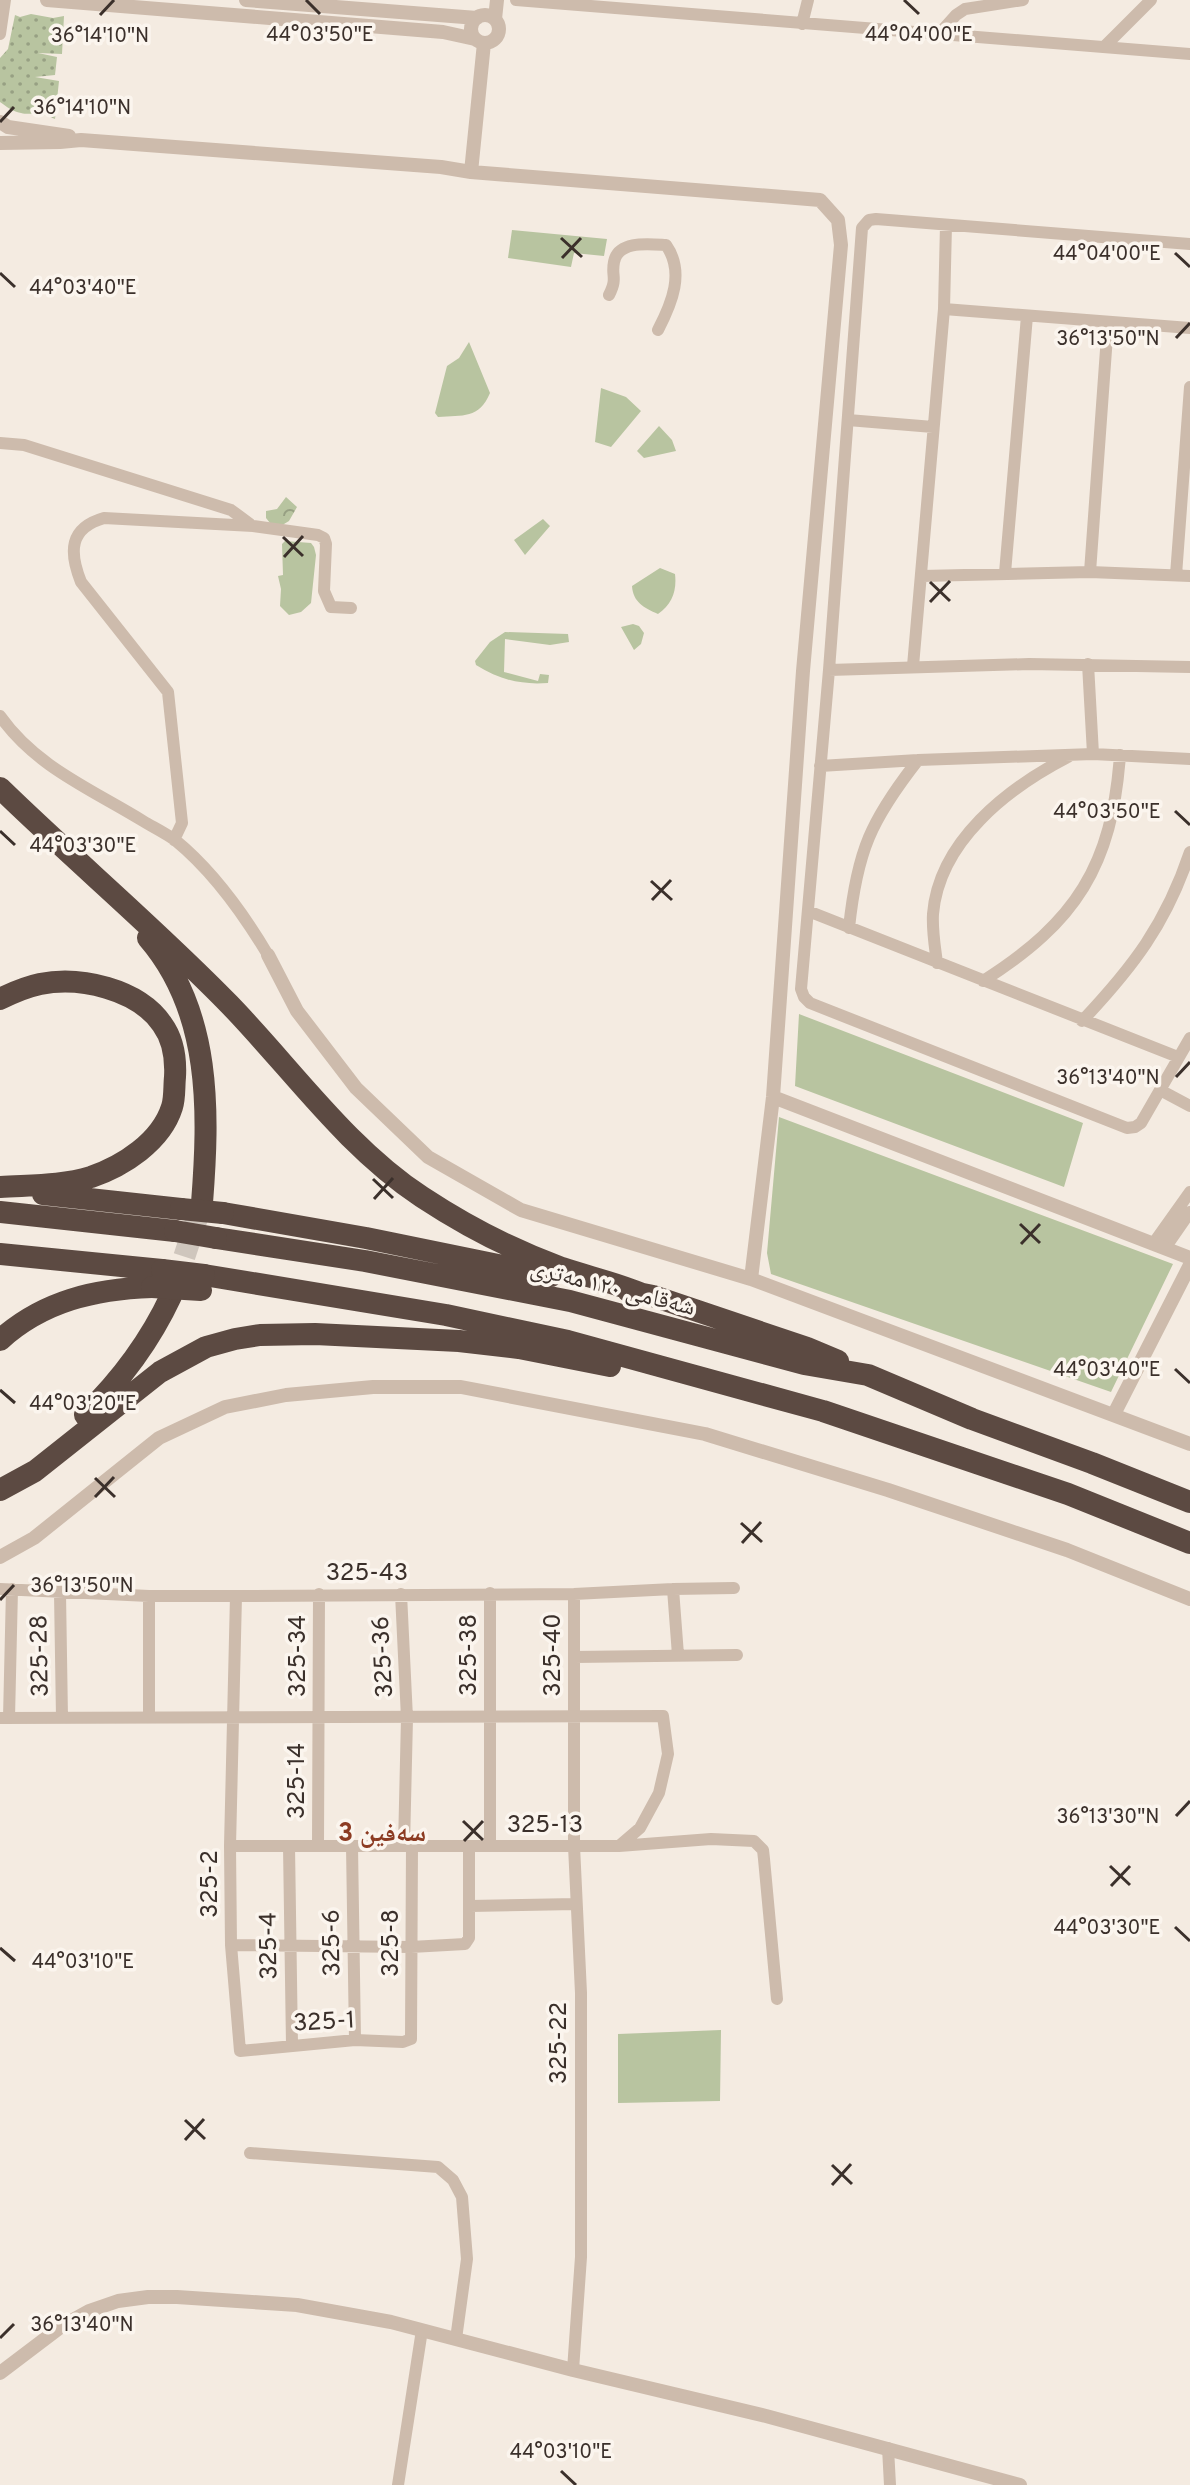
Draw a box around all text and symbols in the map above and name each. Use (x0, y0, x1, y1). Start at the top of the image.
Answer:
text: 44°03'50"E (266, 23, 374, 49)
text: 44°04'00"E (865, 23, 973, 49)
text: 36°14'10"N (51, 24, 149, 50)
text: 36°14'10"N (33, 96, 131, 122)
text: 44°04'00"E (1053, 242, 1161, 268)
text: 44°03'40"E (29, 276, 137, 302)
text: 36°13'50"N (1056, 327, 1160, 353)
text: 44°03'50"E (1053, 800, 1161, 826)
text: 44°03'30"E (30, 834, 136, 860)
text: 36°13'40"N (1056, 1066, 1160, 1092)
street label: شەقامی ١٢٠ مەتری (527, 1254, 698, 1324)
text: 44°03'40"E (1053, 1358, 1161, 1384)
text: 44°03'20"E (29, 1392, 137, 1418)
street label: 325-43 (326, 1559, 408, 1589)
text: 36°13'50"N (30, 1574, 134, 1600)
street label: 325-40 (539, 1613, 569, 1697)
street label: 325-28 (25, 1614, 57, 1697)
street label: 325-38 (455, 1614, 485, 1696)
street label: 325-34 (284, 1615, 314, 1697)
street label: 325-36 (367, 1615, 401, 1699)
street label: 325-14 (283, 1743, 313, 1819)
text: 36°13'30"N (1057, 1805, 1159, 1831)
street label: 325-13 (507, 1811, 583, 1841)
district label: سەفین 3 (338, 1818, 426, 1851)
street label: 325-2 (196, 1850, 226, 1918)
street label: 325-6 (317, 1909, 349, 1977)
street label: 325-8 (377, 1909, 407, 1977)
street label: 325-4 (254, 1912, 286, 1980)
text: 44°03'30"E (1054, 1916, 1160, 1942)
text: 44°03'10"E (32, 1950, 134, 1976)
street label: 325-22 (545, 2002, 575, 2084)
street label: 325-1 (292, 2006, 356, 2040)
text: 36°13'40"N (30, 2313, 134, 2339)
text: 44°03'10"E (510, 2440, 612, 2466)

